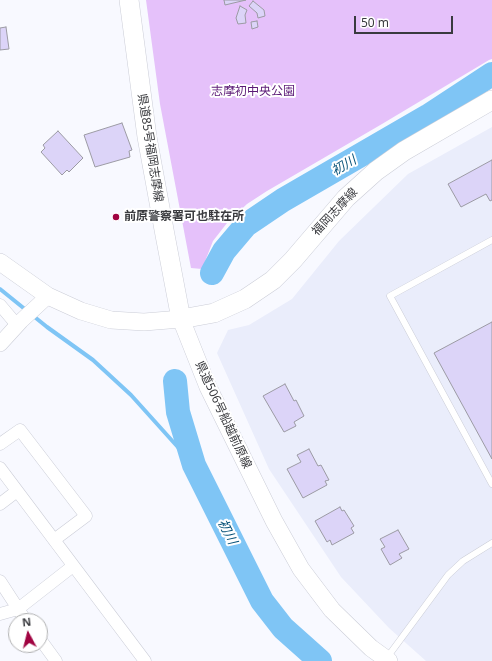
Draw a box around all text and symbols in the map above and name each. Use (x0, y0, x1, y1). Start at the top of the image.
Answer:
scale bar (356, 8, 455, 34)
text: 50 m (361, 14, 389, 31)
park label: 志摩初中央公園 (211, 85, 295, 99)
street label: 県道85号福岡志摩線 (134, 93, 166, 203)
water label: 初川 (329, 153, 359, 179)
street label: 福岡志摩線 (309, 185, 361, 239)
place label: 前原警察署可也駐在所 (124, 210, 244, 224)
marker: 前原警察署可也駐在所 (111, 212, 121, 222)
street label: 県道506号船越前原線 (192, 359, 254, 471)
water label: 初川 (214, 517, 240, 547)
north arrow (8, 613, 48, 653)
text: N (21, 614, 32, 630)

